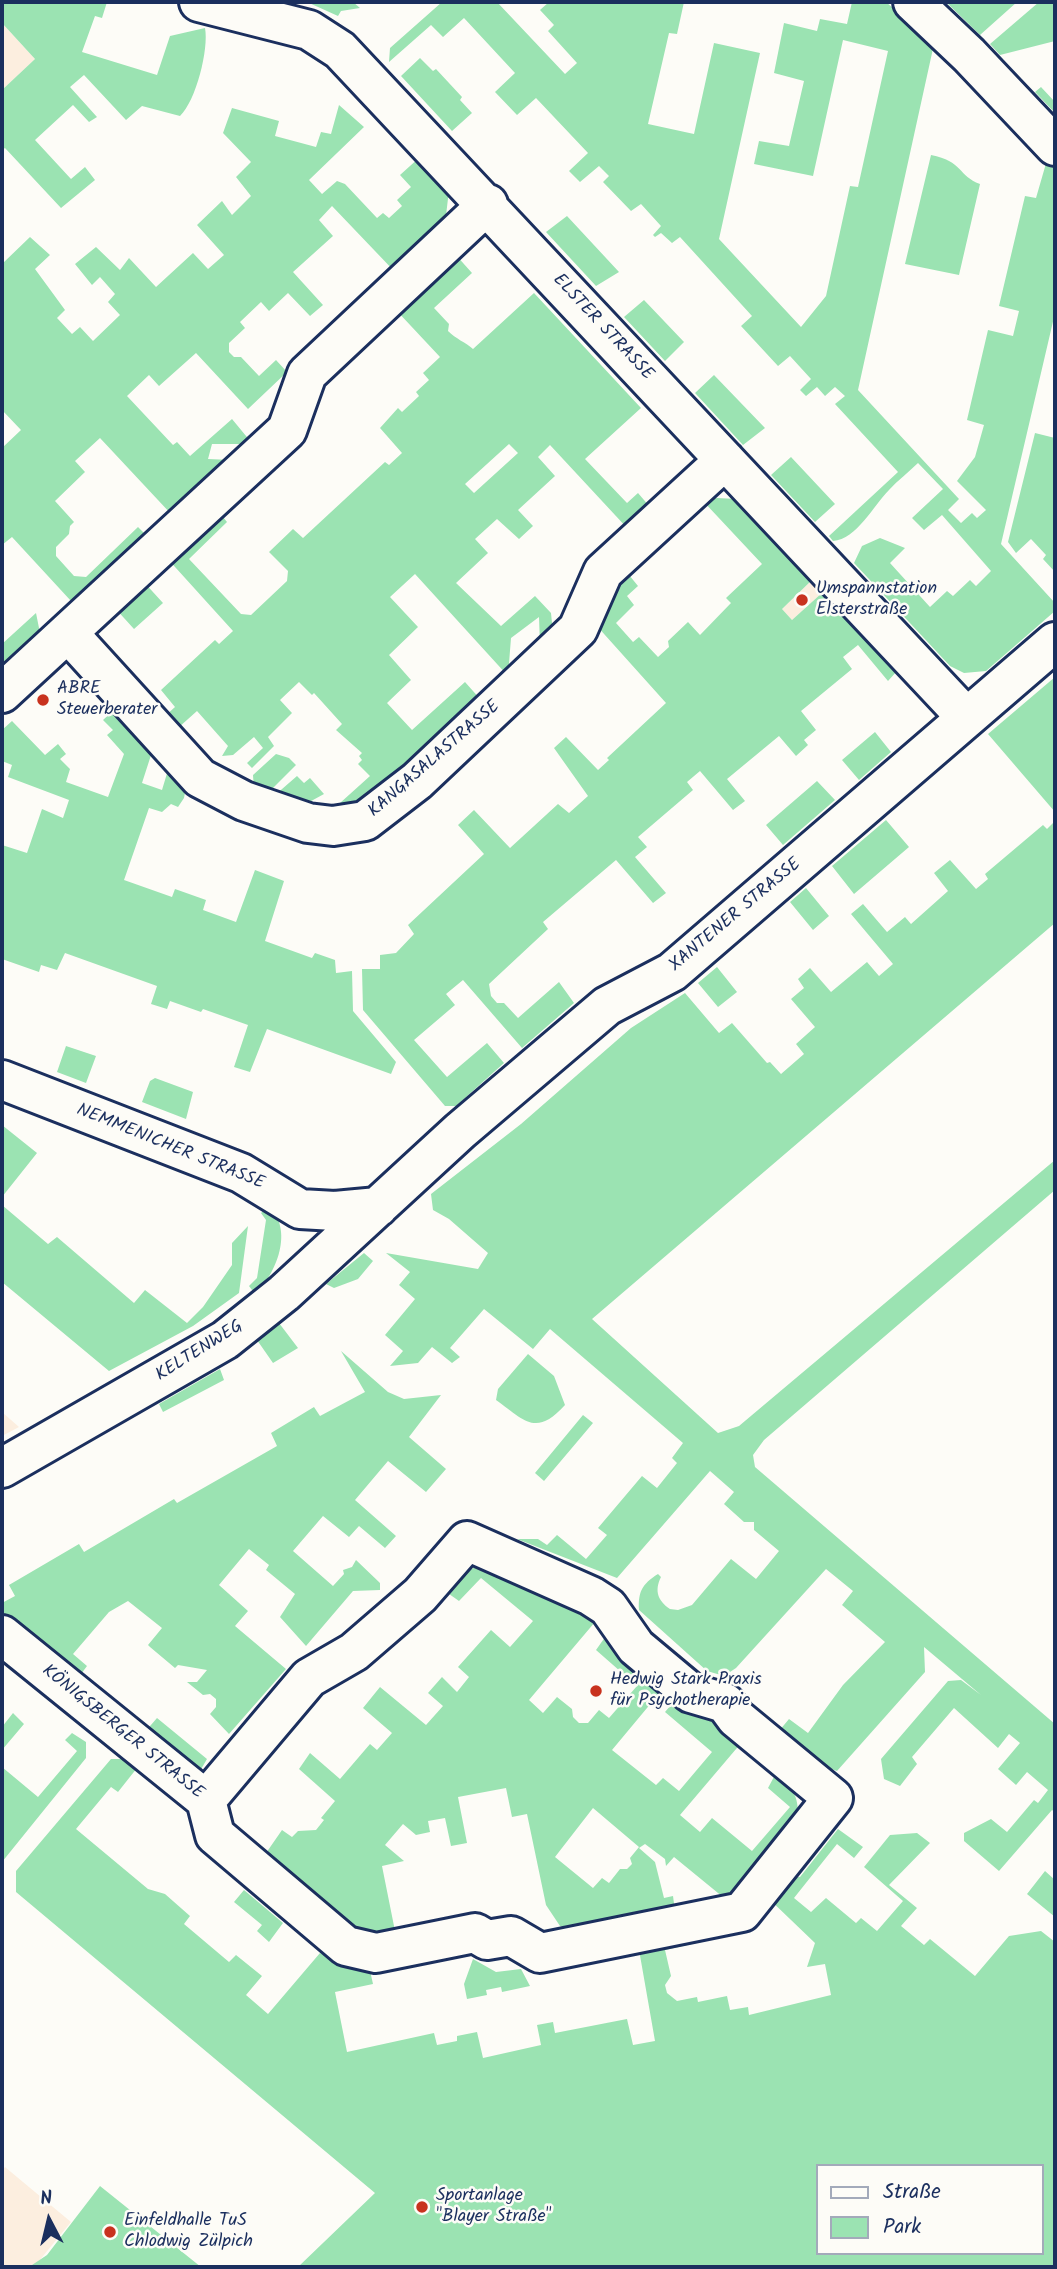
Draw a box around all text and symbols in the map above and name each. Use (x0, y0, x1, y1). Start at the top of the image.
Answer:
street label: ELSTER STRASSE (547, 270, 657, 386)
place label: Umspannstation Elsterstraße (816, 579, 937, 622)
marker: Umspannstation Elsterstraße (794, 592, 810, 608)
place label: ABRE Steuerberater (57, 679, 157, 722)
marker: ABRE Steuerberater (35, 692, 51, 708)
street label: KANGASALASTRASSE (365, 697, 505, 823)
street label: XANTENER STRASSE (666, 855, 806, 977)
street label: NEMMENICHER STRASSE (73, 1100, 267, 1196)
street label: KELTENWEG (152, 1317, 248, 1387)
street label: KÖNIGSBERGER STRASSE (37, 1661, 207, 1805)
place label: Hedwig Stark Praxis für Psychotherapie (610, 1670, 762, 1712)
marker: Hedwig Stark Praxis für Psychotherapie (588, 1683, 604, 1699)
legend (816, 2164, 1043, 2255)
text: Straße (883, 2176, 941, 2209)
text: N (39, 2184, 54, 2215)
north arrow (14, 2185, 84, 2255)
place label: Sportanlage "Blayer Straße" (436, 2186, 552, 2228)
marker: Sportanlage "Blayer Straße" (414, 2199, 430, 2215)
place label: Einfeldhalle TuS Chlodwig Zülpich (124, 2211, 253, 2254)
text: Park (883, 2211, 921, 2244)
marker: Einfeldhalle TuS Chlodwig Zülpich (102, 2224, 118, 2240)

